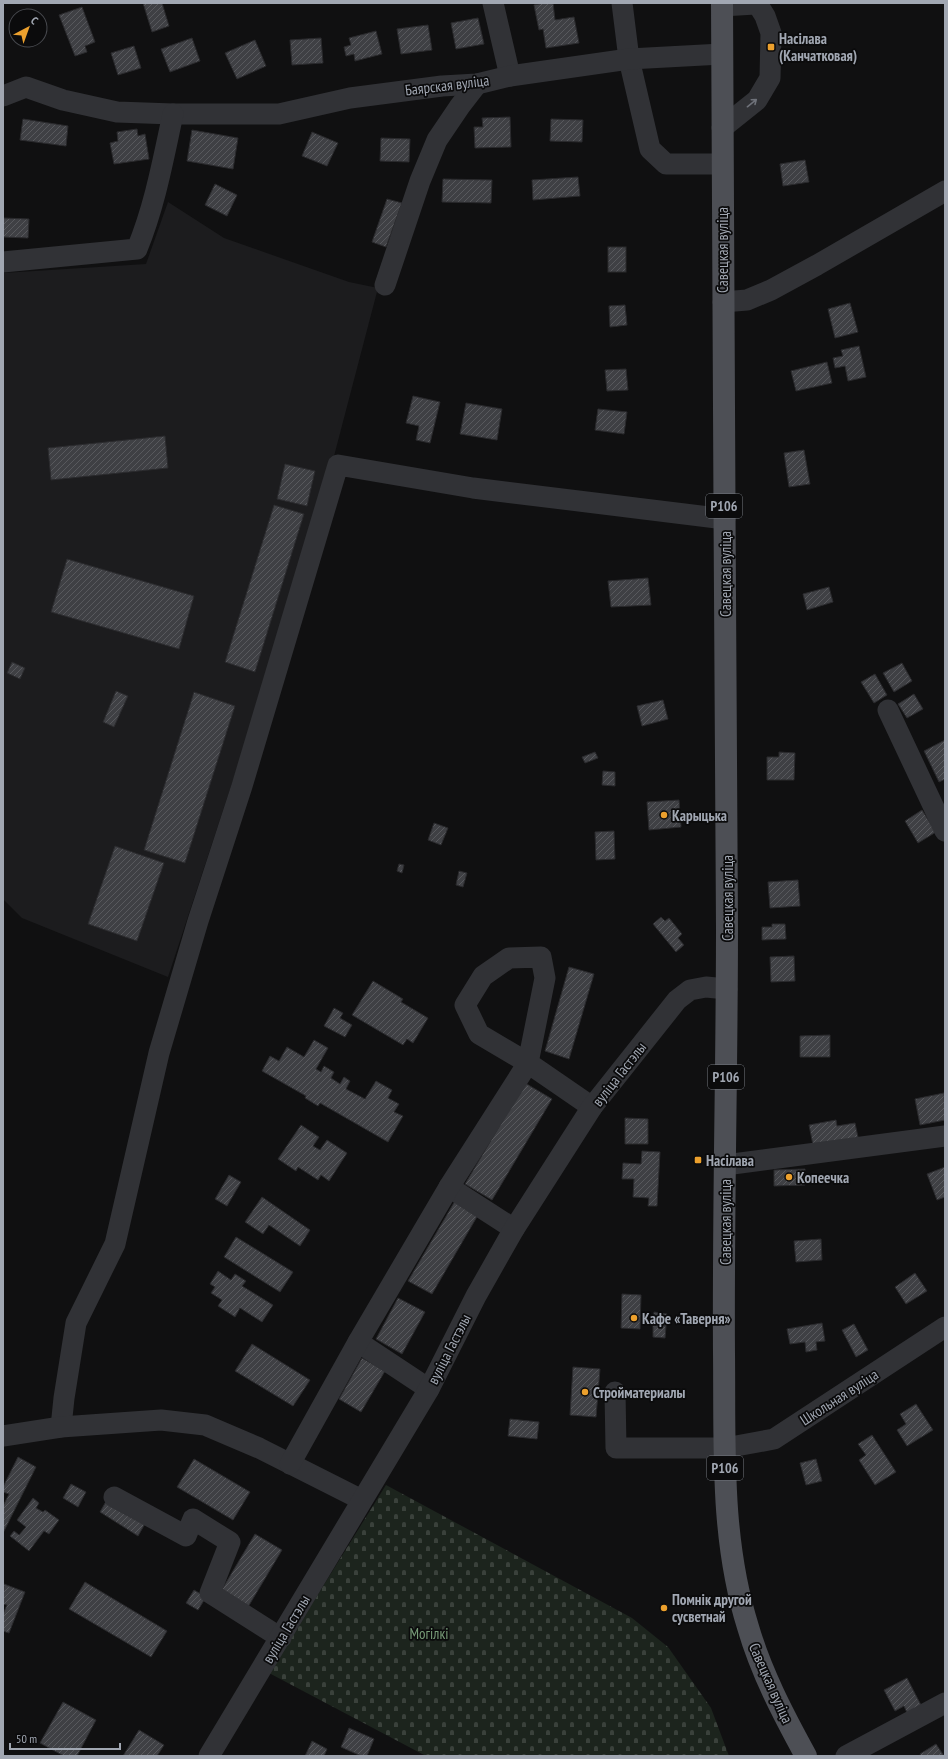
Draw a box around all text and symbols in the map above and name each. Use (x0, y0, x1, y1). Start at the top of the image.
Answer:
north arrow (8, 8, 48, 48)
text: С (28, 14, 41, 27)
place label: Насілава (Канчатковая) (779, 29, 857, 65)
marker: Насілава (Канчатковая) (766, 42, 776, 52)
street label: Баярская вуліца (404, 70, 490, 100)
one-way arrow (746, 99, 757, 108)
street label: Савецкая вуліца (713, 207, 732, 293)
road number: Р106 (706, 494, 742, 518)
street label: Савецкая вуліца (716, 531, 735, 617)
place label: Карыцька (672, 806, 727, 825)
marker: Карыцька (659, 810, 669, 820)
street label: Савецкая вуліца (718, 855, 737, 941)
street label: вуліца Гастэлы (588, 1038, 650, 1110)
road number: Р106 (708, 1065, 744, 1089)
place label: Насілава (706, 1151, 754, 1170)
marker: Насілава (693, 1155, 703, 1165)
place label: Копеечка (797, 1168, 849, 1187)
marker: Копеечка (784, 1172, 794, 1182)
street label: Савецкая вуліца (716, 1179, 735, 1265)
place label: Кафе «Таверня» (642, 1309, 731, 1328)
street label: вуліца Гастэлы (423, 1311, 475, 1387)
marker: Кафе «Таверня» (629, 1313, 639, 1323)
street label: Школьная вуліца (796, 1365, 882, 1429)
place label: Стройматериалы (593, 1383, 685, 1402)
marker: Стройматериалы (580, 1387, 590, 1397)
road number: Р106 (707, 1456, 743, 1480)
place label: Помнік другой сусветнай (672, 1590, 752, 1626)
street label: вуліца Гастэлы (258, 1591, 314, 1667)
marker: Помнік другой сусветнай (659, 1603, 669, 1613)
park label: Могілкі (410, 1624, 448, 1643)
street label: Савецкая вуліца (745, 1640, 797, 1726)
scale bar (10, 1725, 120, 1751)
text: 50 m (16, 1731, 37, 1746)

